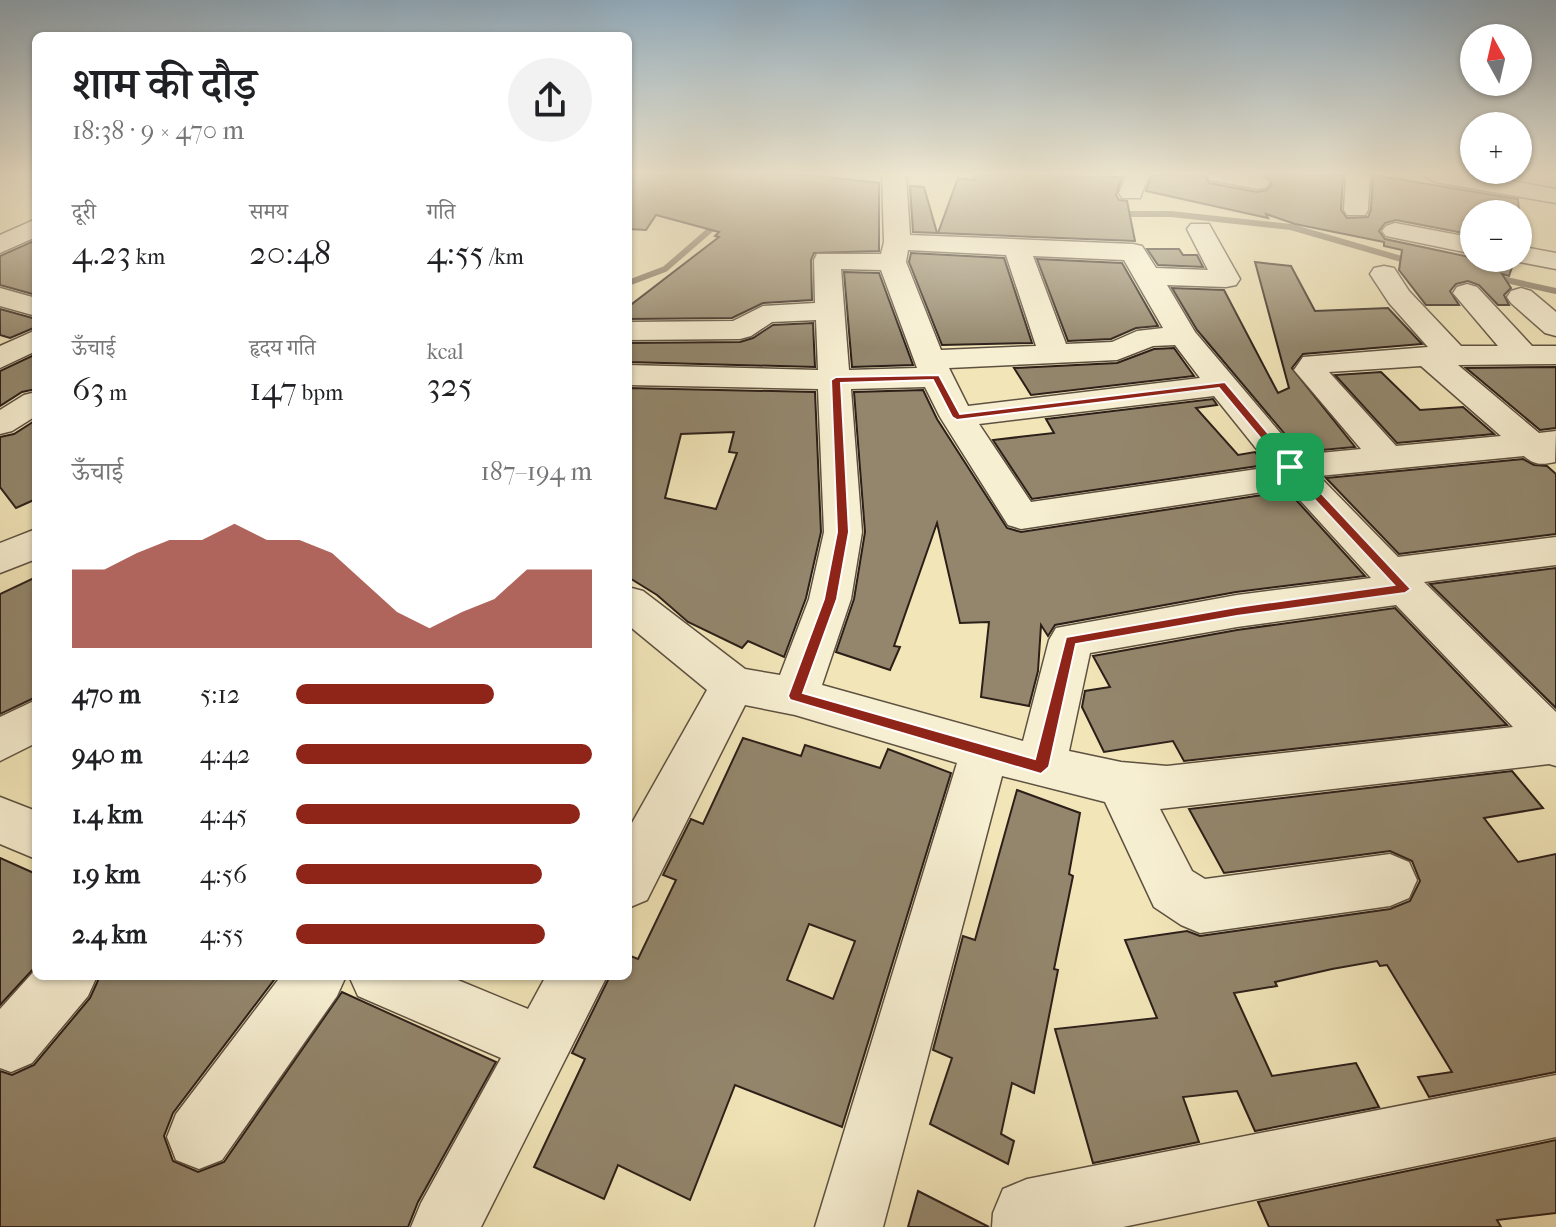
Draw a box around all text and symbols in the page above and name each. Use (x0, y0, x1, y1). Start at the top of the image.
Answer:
north arrow (1460, 24, 1532, 96)
map controls (1460, 24, 1532, 272)
button: share (508, 58, 592, 142)
text: शाम की दौड़ (72, 59, 257, 110)
button: + (1460, 112, 1532, 184)
text: 18:38 · 9 × 470 m (72, 115, 244, 146)
text: दूरी (72, 199, 96, 225)
text: समय (249, 199, 288, 225)
text: गति (427, 199, 455, 225)
button: − (1460, 200, 1532, 272)
text: 4.23 (72, 233, 131, 273)
text: 20:48 (249, 233, 331, 273)
text: 4:55 (427, 233, 484, 273)
text: km (131, 244, 165, 270)
text: /km (484, 244, 524, 270)
text: ऊँचाई (72, 335, 115, 361)
text: हृदय गति (249, 335, 316, 361)
text: kcal (427, 339, 464, 365)
text: 325 (427, 365, 473, 405)
text: 63 (72, 369, 104, 409)
text: 147 (249, 369, 297, 409)
text: m (104, 380, 127, 406)
text: bpm (297, 380, 343, 406)
pin (1256, 433, 1324, 501)
icon: arrive (1268, 445, 1312, 489)
text: ऊँचाई (72, 456, 123, 487)
text: 187–194 m (481, 456, 592, 487)
text: 470 m (72, 679, 141, 710)
text: 5:12 (200, 679, 240, 710)
text: 940 m (72, 739, 142, 770)
text: 4:42 (200, 739, 250, 770)
text: 1.4 km (72, 799, 143, 830)
text: 4:45 (200, 799, 248, 830)
text: 1.9 km (72, 859, 140, 890)
text: 4:56 (200, 859, 247, 890)
text: 2.4 km (72, 919, 147, 950)
text: 4:55 (200, 919, 244, 950)

